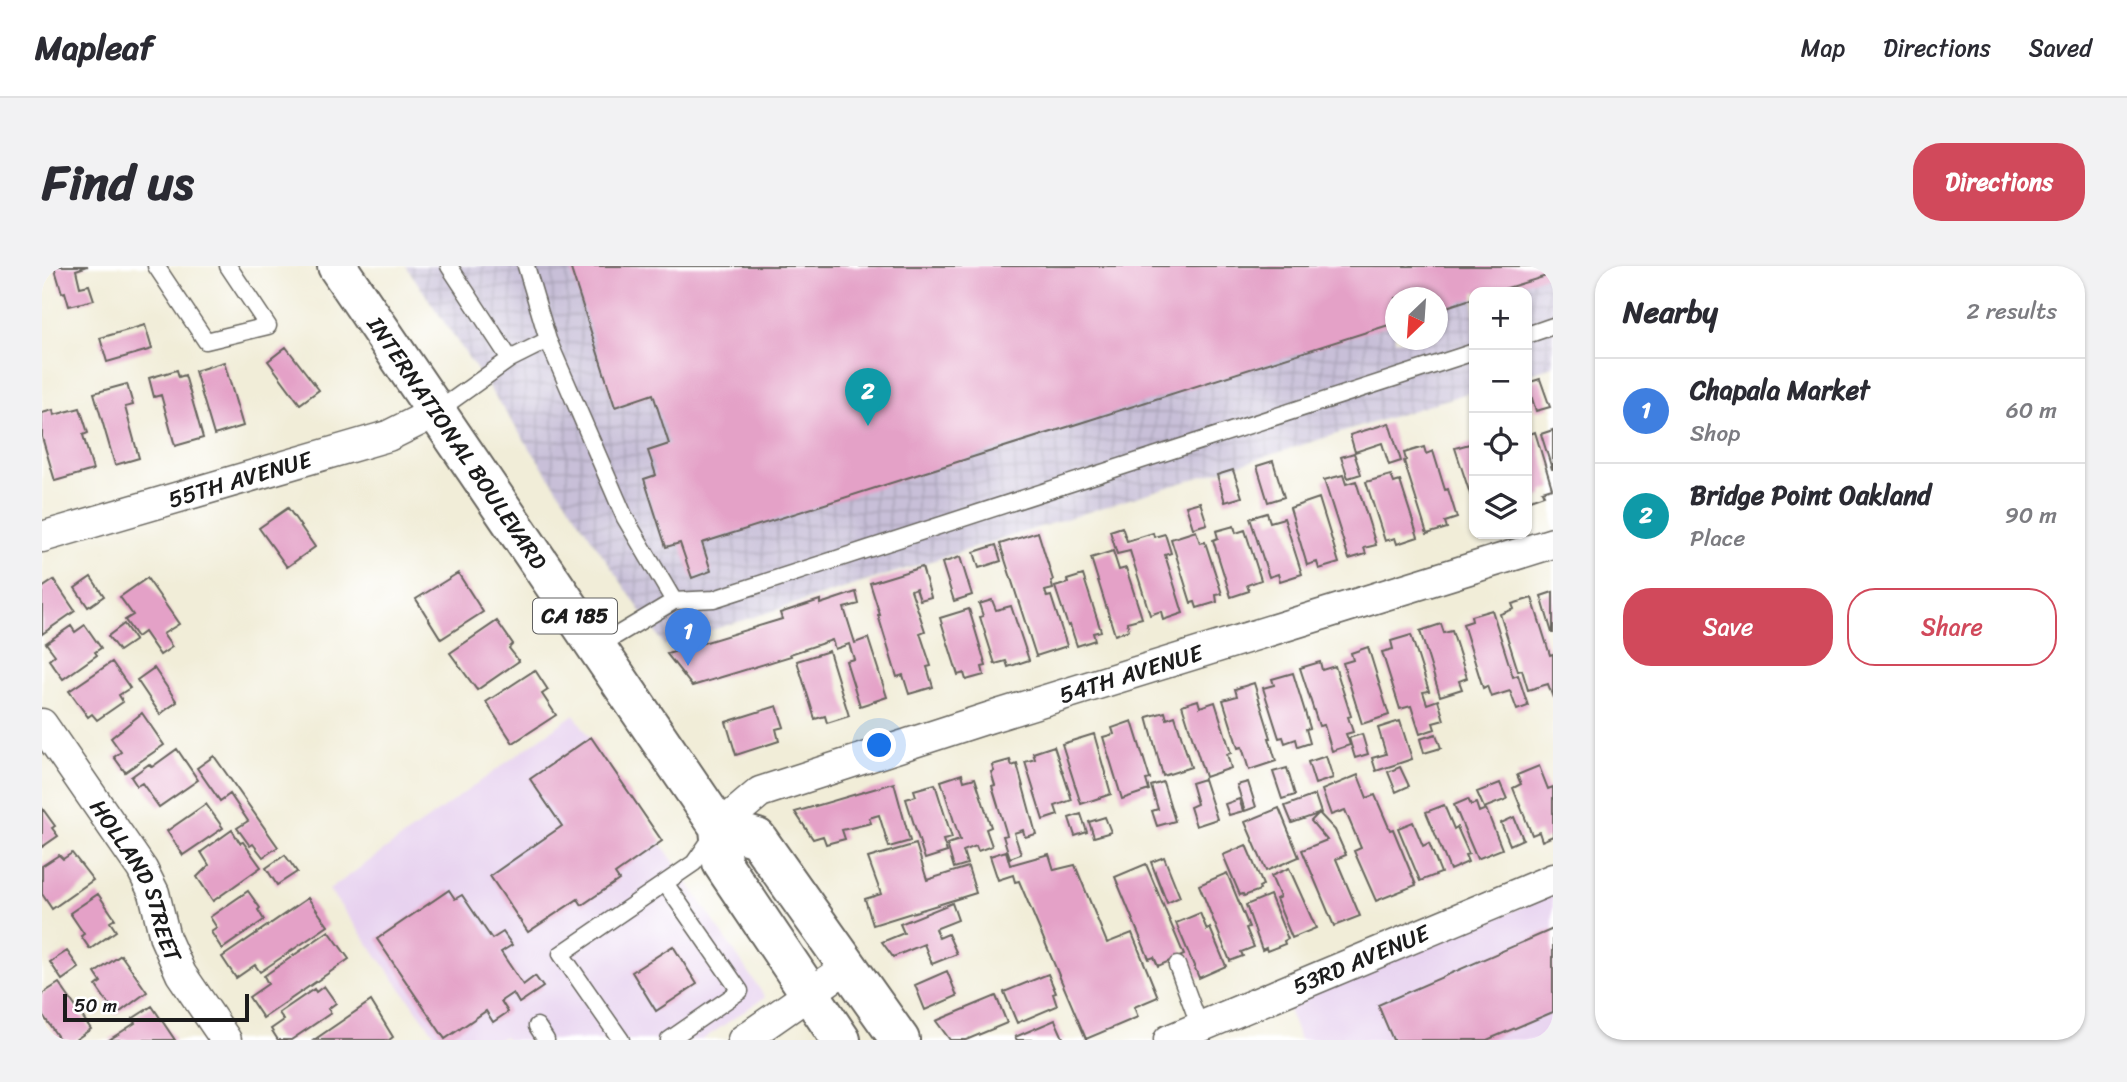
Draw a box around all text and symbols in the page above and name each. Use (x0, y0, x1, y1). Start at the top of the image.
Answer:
text: Mapleaf (35, 19, 153, 77)
text: Map (1801, 27, 1845, 69)
text: Directions (1883, 27, 1991, 69)
text: Saved (2029, 27, 2092, 69)
text: Find us (42, 139, 194, 226)
button: Directions (1913, 143, 2085, 221)
text: Nearby (1623, 285, 1718, 339)
north arrow (1385, 287, 1448, 350)
map controls (1469, 287, 1532, 539)
button: + (1469, 287, 1532, 350)
text: 2 results (1966, 291, 2057, 332)
street label: INTERNATIONAL BOULEVARD (355, 307, 558, 579)
button: − (1469, 350, 1532, 413)
text: Chapala Market (1690, 367, 1869, 413)
pin: 2 (845, 368, 891, 426)
text: 1 (1641, 390, 1651, 431)
text: 60 m (2006, 390, 2057, 431)
button: locate (1469, 413, 1532, 476)
text: Shop (1690, 413, 1740, 454)
street label: 55TH AVENUE (163, 439, 318, 520)
text: Bridge Point Oakland (1690, 472, 1931, 518)
button: layers (1469, 476, 1532, 539)
text: 2 (1639, 495, 1653, 536)
text: 90 m (2005, 495, 2057, 536)
text: Place (1690, 518, 1745, 559)
button: Save (1623, 588, 1833, 666)
button: Share (1847, 588, 2057, 666)
road number: CA 185 (533, 598, 617, 634)
pin: 1 (665, 608, 711, 666)
street label: 54TH AVENUE (1054, 632, 1209, 716)
your location (862, 728, 896, 762)
street label: HOLLAND STREET (78, 790, 194, 970)
street label: 53RD AVENUE (1286, 913, 1437, 1007)
text: 50 m (74, 989, 117, 1022)
scale bar (63, 991, 248, 1023)

